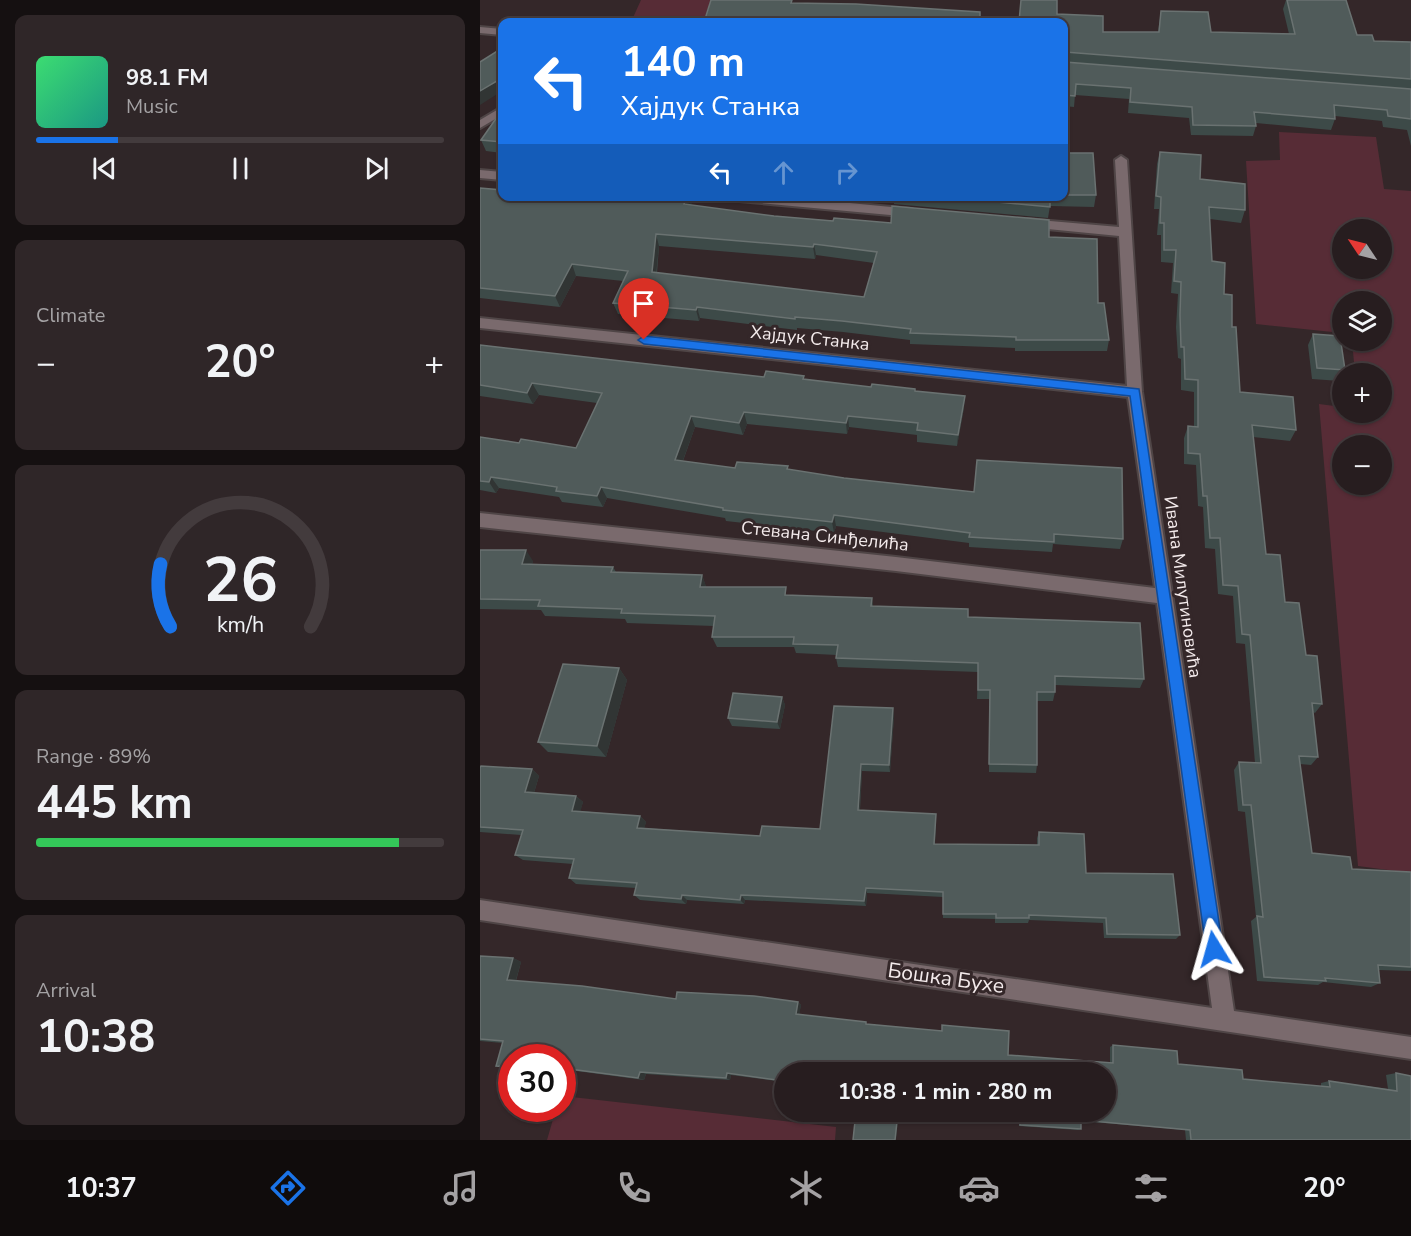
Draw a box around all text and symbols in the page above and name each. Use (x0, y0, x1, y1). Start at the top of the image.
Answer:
text: 140 m (621, 34, 745, 91)
icon: left (522, 42, 600, 120)
text: 98.1 FM (126, 63, 208, 93)
text: Хајдук Станка (621, 88, 800, 125)
text: Music (126, 93, 178, 120)
icon: previous (88, 152, 121, 185)
icon: pause (224, 152, 257, 185)
icon: next (360, 152, 393, 185)
icon: left (704, 156, 737, 189)
icon: ahead (767, 156, 800, 189)
icon: right (830, 156, 863, 189)
north arrow (1332, 219, 1392, 279)
map controls (1332, 219, 1392, 495)
pin (618, 278, 669, 340)
icon: arrive (627, 287, 660, 320)
button: layers (1332, 291, 1392, 351)
text: Climate (36, 302, 105, 329)
street label: Хајдук Станка (749, 320, 871, 356)
text: 20° (204, 332, 276, 393)
text: − (36, 341, 56, 386)
text: + (424, 341, 444, 386)
button: + (1332, 363, 1392, 423)
button: − (1332, 435, 1392, 495)
street label: Ивана Милутиновића (1158, 495, 1208, 679)
street label: Стевана Синђелића (740, 515, 910, 557)
text: 26 (203, 538, 277, 623)
text: km/h (216, 610, 264, 640)
text: Range · 89% (36, 743, 151, 770)
text: 445 km (36, 773, 193, 834)
position arrow (1182, 917, 1246, 981)
street label: Бошка Бухе (886, 956, 1006, 1000)
text: Arrival (36, 977, 96, 1004)
text: 10:38 (36, 1007, 155, 1068)
speed limit sign: 30 (498, 1044, 576, 1122)
text: 10:38 · 1 min · 280 m (838, 1077, 1052, 1107)
icon: directions (267, 1167, 309, 1209)
icon: music (440, 1167, 482, 1209)
icon: phone (613, 1167, 655, 1209)
icon: climate (785, 1167, 827, 1209)
icon: car (958, 1167, 1000, 1209)
icon: filters (1130, 1167, 1172, 1209)
text: 10:37 (65, 1170, 137, 1207)
text: 20° (1303, 1170, 1346, 1207)

